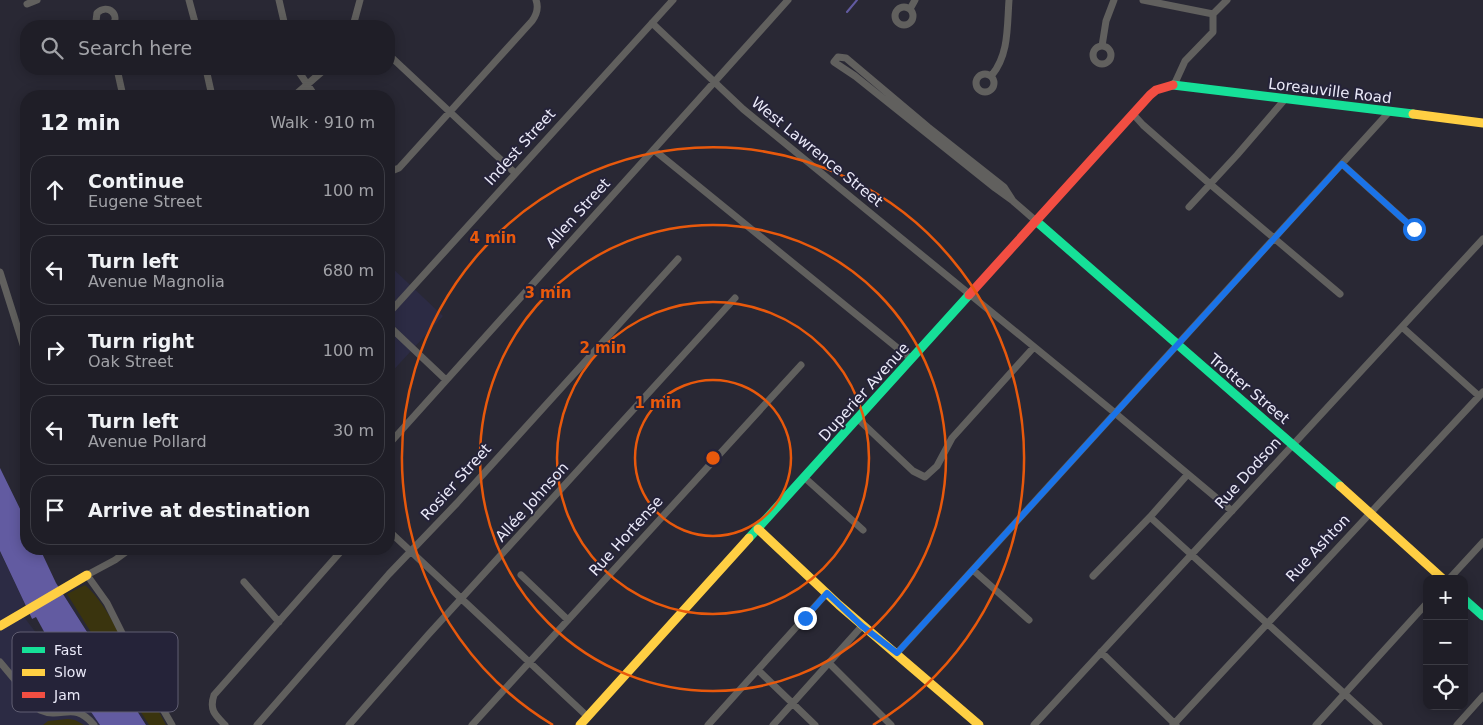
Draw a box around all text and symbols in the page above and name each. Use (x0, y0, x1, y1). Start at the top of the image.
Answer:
search box (20, 20, 395, 75)
icon: search (38, 34, 66, 62)
text: Search here (78, 37, 192, 59)
street label: Loreauville Road (1267, 75, 1393, 107)
street label: West Lawrence Street (748, 93, 886, 211)
street label: Indest Street (481, 105, 559, 189)
text: 12 min (40, 111, 121, 135)
text: Walk · 910 m (270, 113, 375, 132)
text: Continue (88, 170, 184, 192)
street label: Allen Street (542, 174, 614, 252)
icon: ahead (41, 176, 69, 204)
text: 100 m (323, 181, 374, 200)
text: Eugene Street (88, 192, 202, 211)
route start (1403, 218, 1426, 241)
text: 4 min (469, 229, 517, 247)
text: Turn left (88, 250, 179, 272)
icon: left (41, 256, 69, 284)
text: 680 m (323, 261, 374, 280)
text: Avenue Magnolia (88, 272, 225, 291)
text: 3 min (524, 284, 572, 302)
text: Turn right (88, 330, 194, 352)
icon: right (41, 336, 69, 364)
text: 2 min (579, 339, 627, 357)
street label: Duperier Avenue (815, 339, 913, 445)
text: 100 m (323, 341, 374, 360)
street label: Trotter Street (1204, 349, 1293, 428)
text: Oak Street (88, 352, 173, 371)
text: 1 min (634, 394, 682, 412)
text: Turn left (88, 410, 179, 432)
icon: left (41, 416, 69, 444)
text: 30 m (333, 421, 374, 440)
text: Avenue Pollard (88, 432, 207, 451)
street label: Rue Dodson (1211, 434, 1285, 512)
street label: Rosier Street (417, 440, 495, 524)
centre of rings (704, 449, 722, 467)
street label: Allée Johnson (492, 458, 572, 546)
street label: Rue Hortense (585, 492, 667, 580)
icon: arrive (41, 496, 69, 524)
text: Arrive at destination (88, 499, 310, 521)
street label: Rue Ashton (1282, 511, 1354, 585)
map controls (1423, 575, 1468, 710)
button: + (1423, 575, 1468, 620)
route end (794, 607, 817, 630)
button: − (1423, 620, 1468, 665)
legend (12, 632, 178, 712)
text: Fast (54, 642, 83, 658)
text: Slow (54, 664, 87, 680)
button: locate (1423, 665, 1468, 710)
text: Jam (53, 687, 80, 703)

